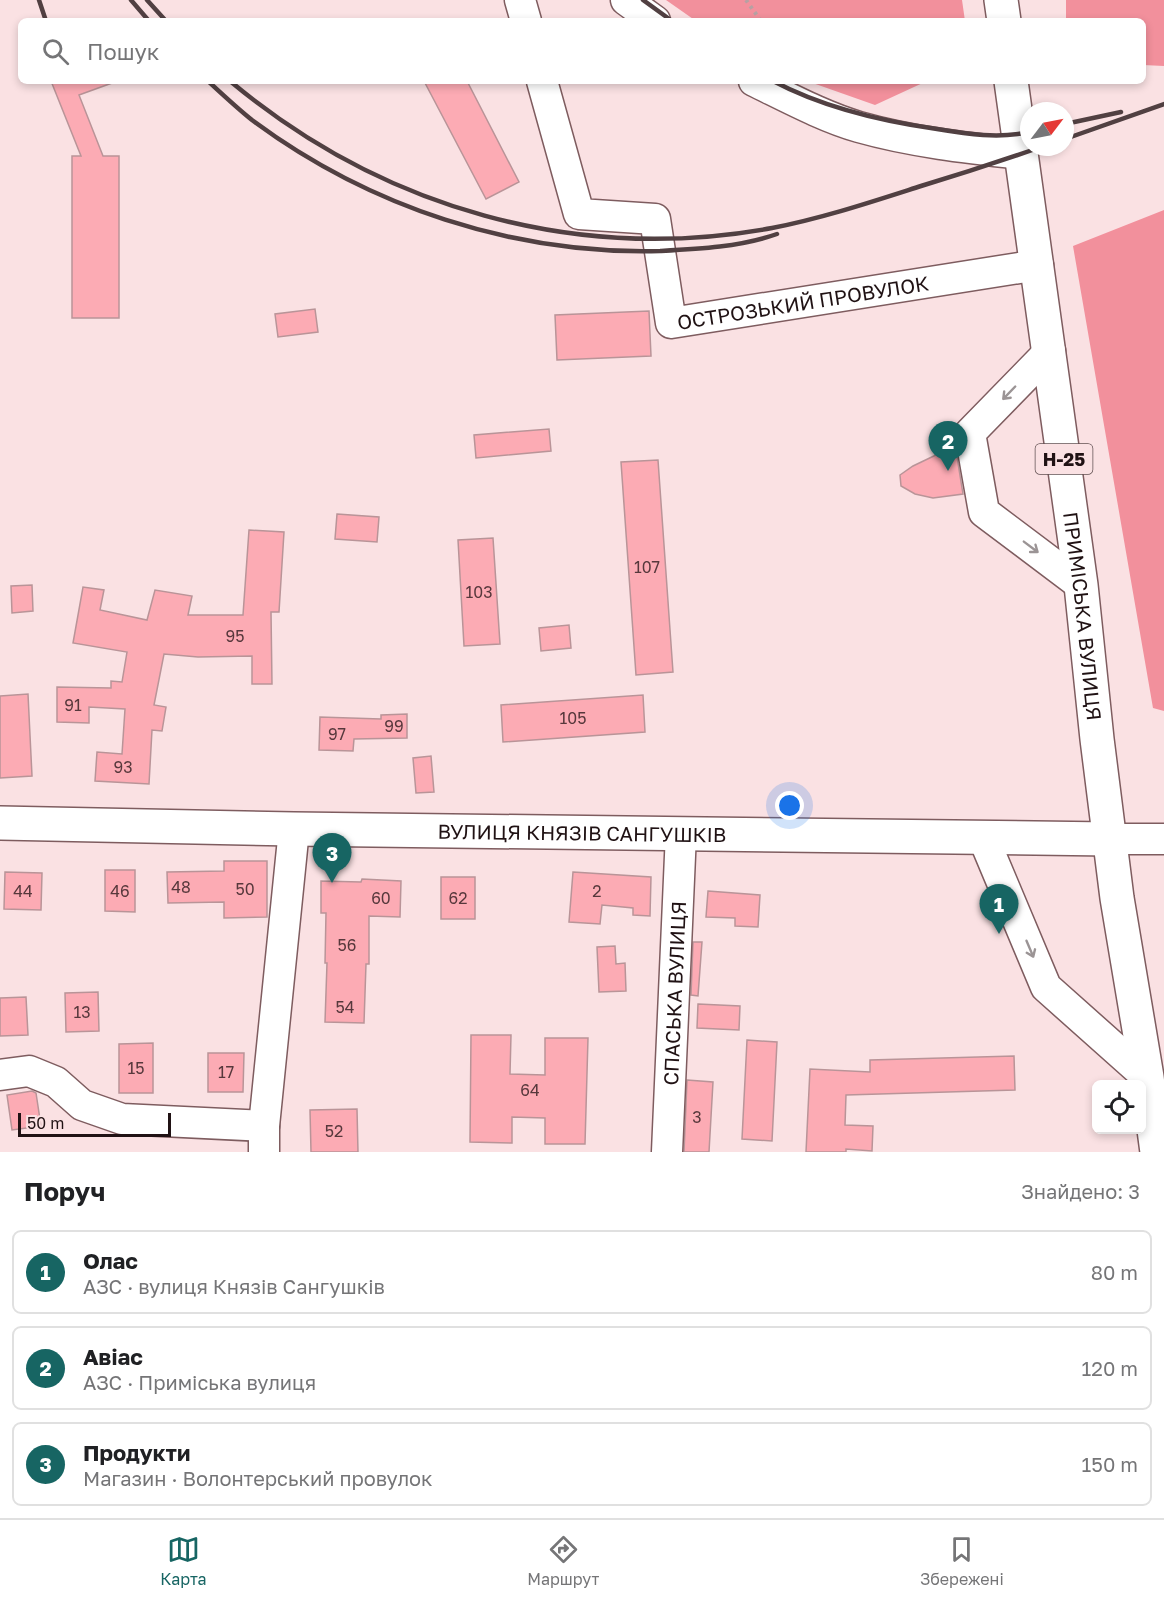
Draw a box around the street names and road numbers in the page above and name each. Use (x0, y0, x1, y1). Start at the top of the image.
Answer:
street label: ОСТРОЗЬКИЙ ПРОВУЛОК (675, 270, 931, 334)
road number: Н-25 (1036, 444, 1092, 474)
street label: ПРИМІСЬКА ВУЛИЦЯ (1059, 510, 1107, 722)
street label: ВУЛИЦЯ КНЯЗІВ САНГУШКІВ (437, 819, 726, 846)
street label: СПАСЬКА ВУЛИЦЯ (658, 900, 690, 1086)

